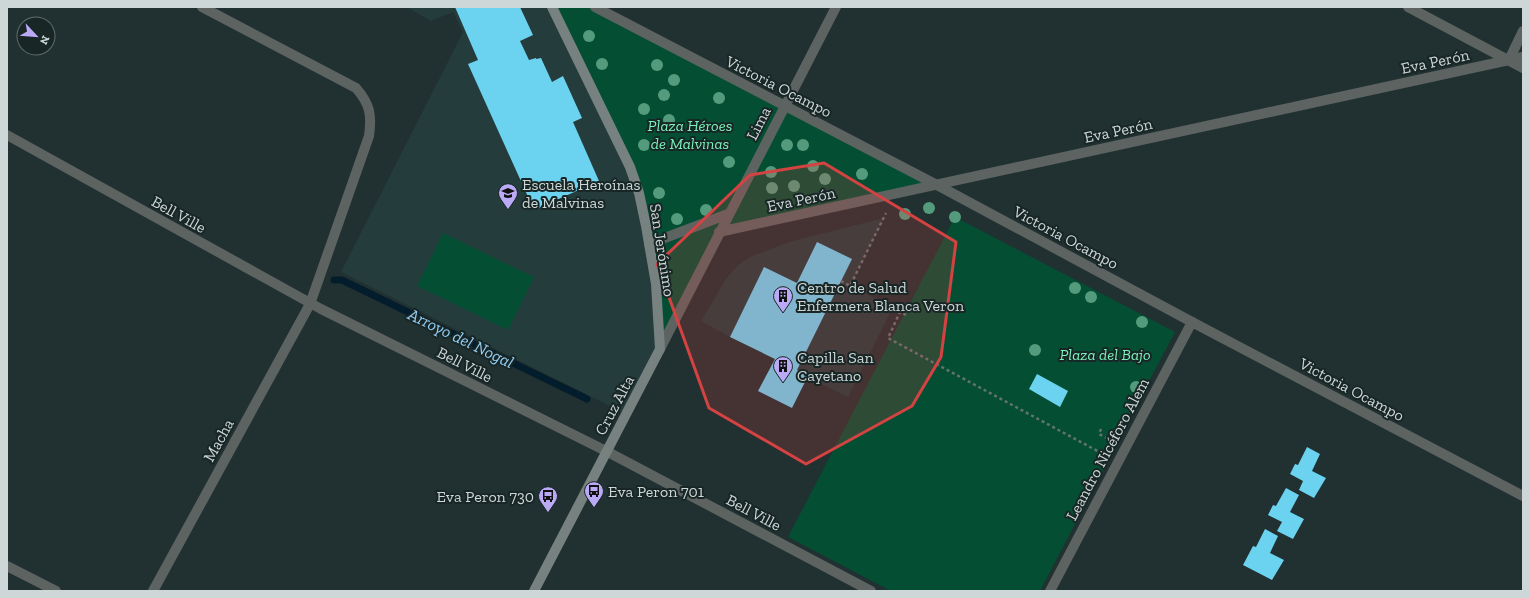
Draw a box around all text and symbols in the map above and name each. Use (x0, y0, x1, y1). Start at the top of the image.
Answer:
north arrow (16, 16, 56, 56)
text: N (37, 34, 52, 47)
street label: Eva Perón (1399, 45, 1472, 78)
street label: Victoria Ocampo (722, 51, 835, 121)
street label: Lima (742, 103, 775, 143)
street label: Eva Perón (1082, 114, 1155, 147)
park label: Plaza Héroes de Malvinas (648, 116, 732, 153)
place label: Escuela Heroínas de Malvinas (522, 175, 640, 212)
school or university icon: Escuela Heroínas de Malvinas (497, 182, 519, 210)
street label: Eva Perón (765, 183, 838, 216)
street label: Bell Ville (148, 192, 209, 237)
street label: Victoria Ocampo (1009, 201, 1122, 273)
street label: San Jerónimo (646, 202, 679, 298)
place label: Centro de Salud Enfermera Blanca Veron (797, 278, 965, 315)
building icon: Centro de Salud Enfermera Blanca Veron (772, 285, 794, 313)
water label: Arroyo del Nogal (404, 303, 517, 372)
street label: Bell Ville (434, 343, 496, 386)
park label: Plaza del Bajo (1059, 345, 1151, 364)
place label: Capilla San Cayetano (797, 348, 874, 385)
street label: Victoria Ocampo (1295, 353, 1408, 425)
building icon: Capilla San Cayetano (772, 355, 794, 383)
street label: Cruz Alta (591, 372, 638, 438)
street label: Leandro Nicéforo Alem (1062, 375, 1153, 524)
street label: Macha (199, 415, 238, 465)
bus stop icon: Eva Peron 701 (583, 480, 605, 508)
place label: Eva Peron 701 (608, 482, 704, 501)
bus stop icon: Eva Peron 730 (537, 485, 559, 513)
place label: Eva Peron 730 (436, 487, 534, 506)
street label: Bell Ville (723, 490, 784, 535)

